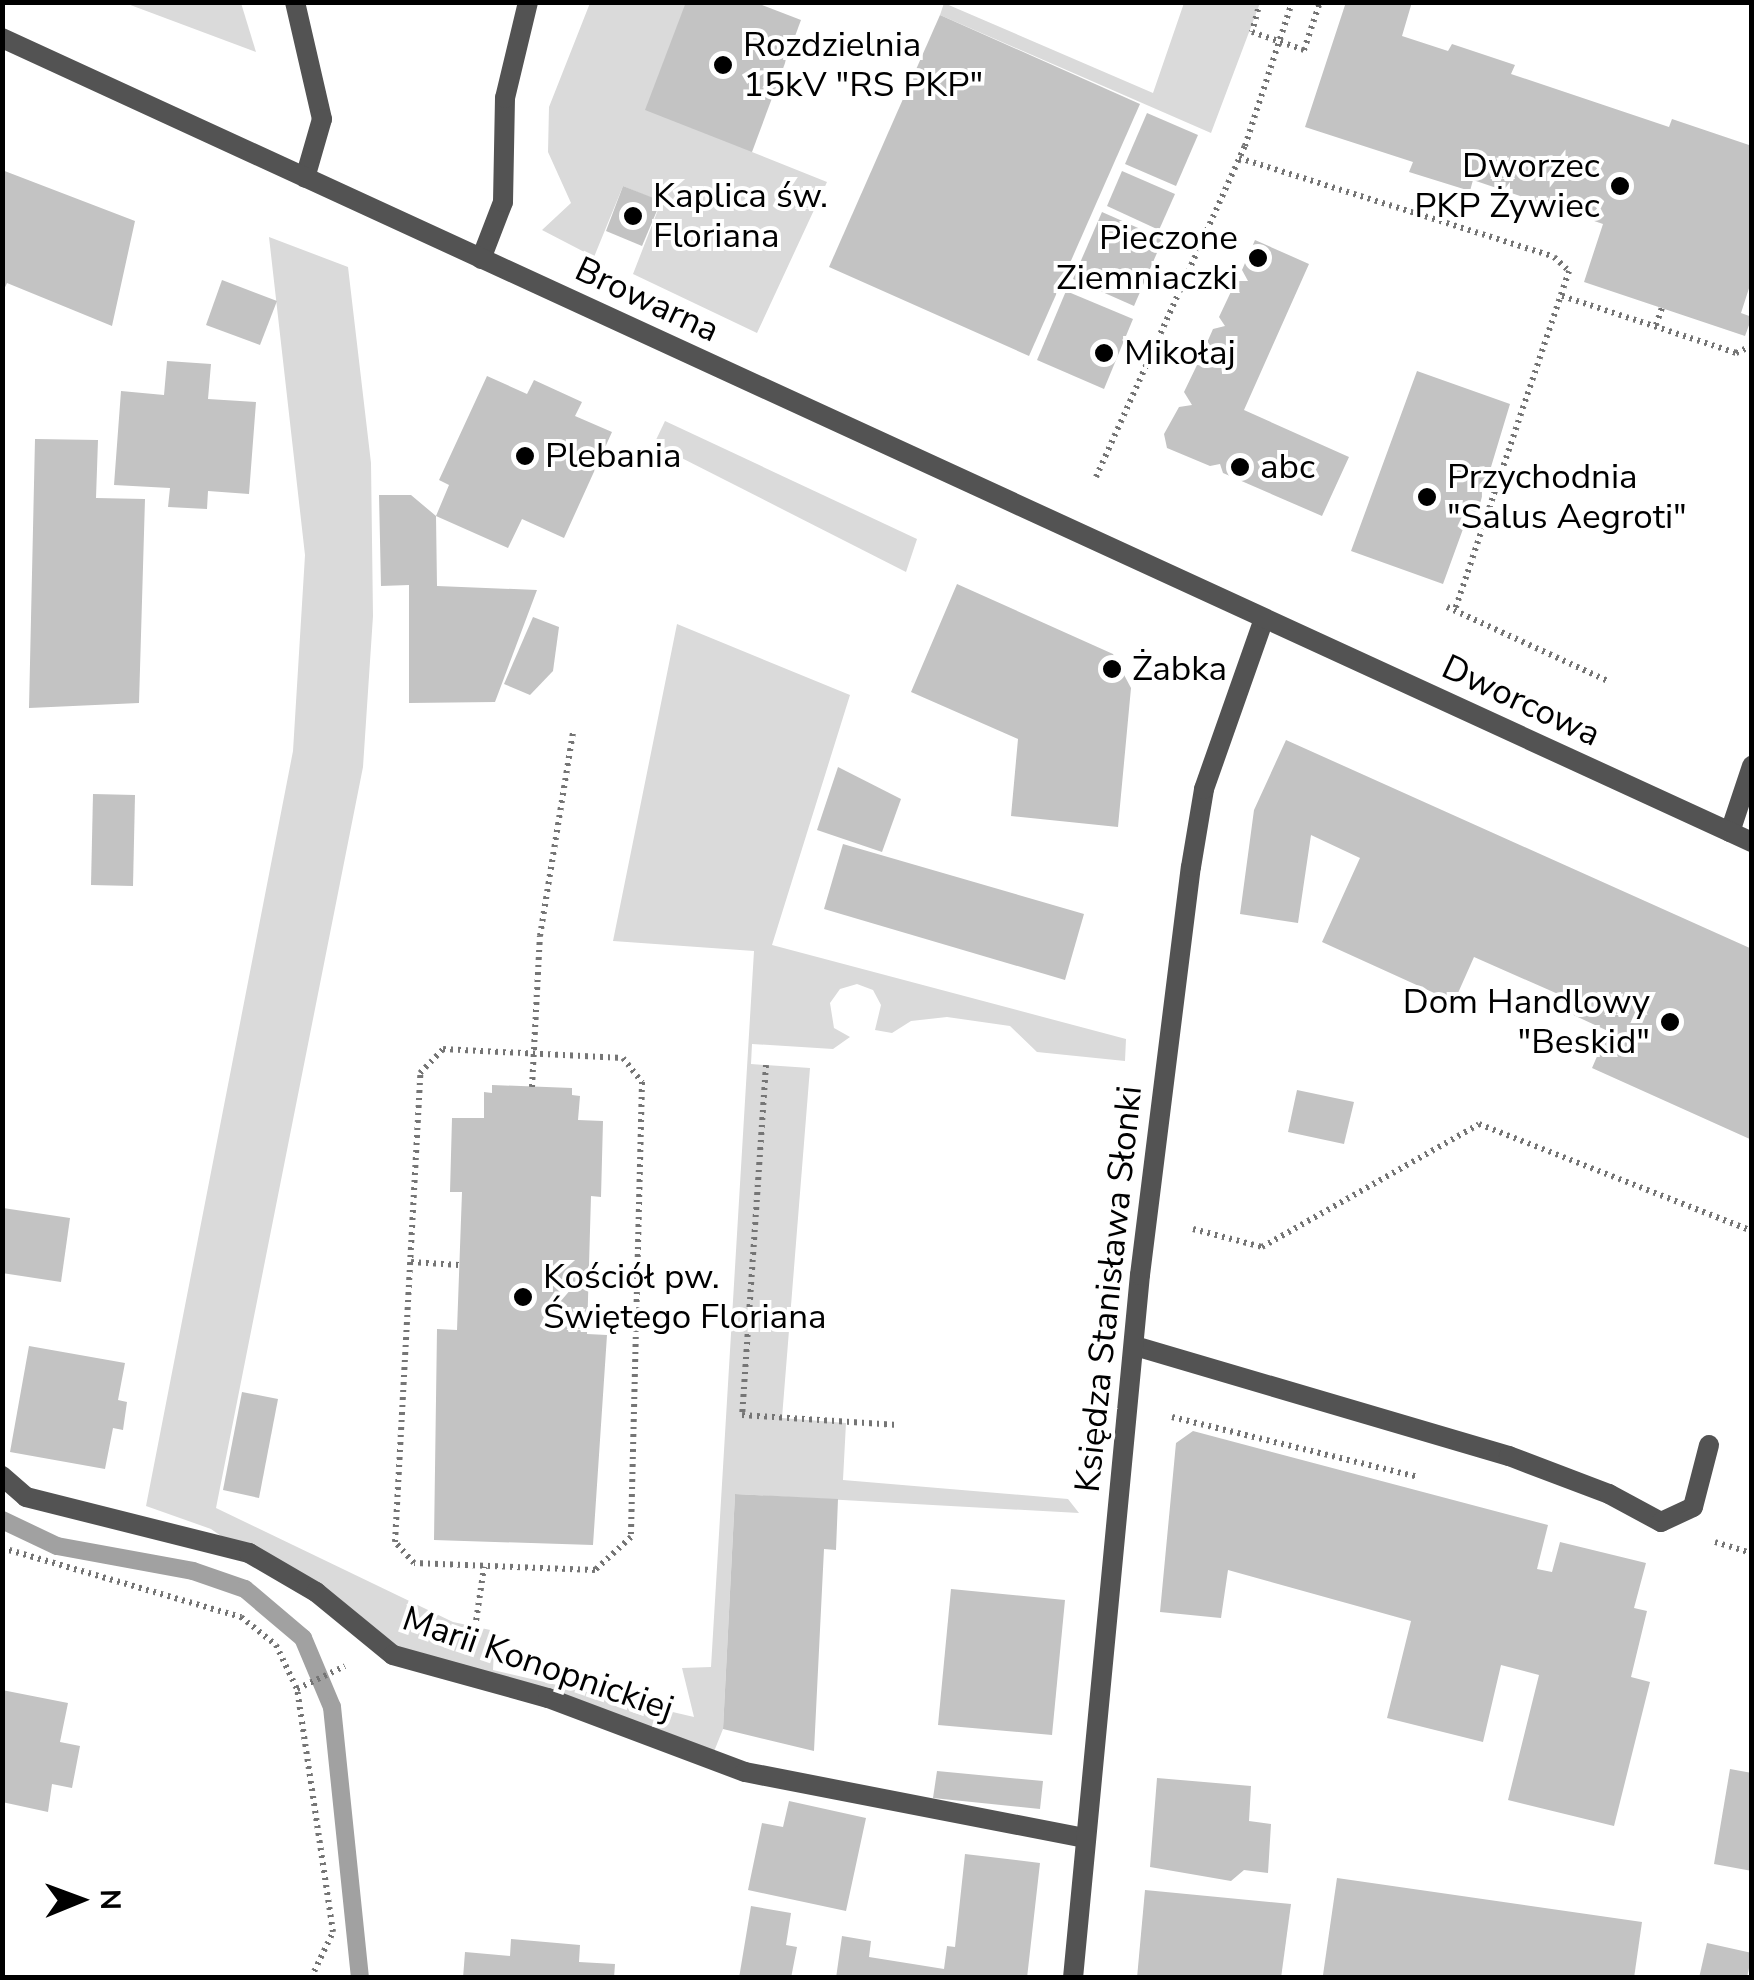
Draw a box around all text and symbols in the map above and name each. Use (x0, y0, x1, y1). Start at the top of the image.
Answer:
place label: Rozdzielnia 15kV "RS PKP" (743, 24, 983, 106)
marker: Rozdzielnia 15kV "RS PKP" (712, 54, 734, 76)
place label: Dworzec PKP Żywiec (1414, 145, 1600, 227)
place label: Kaplica św. Floriana (653, 175, 828, 257)
marker: Dworzec PKP Żywiec (1609, 175, 1631, 197)
marker: Kaplica św. Floriana (622, 205, 644, 227)
place label: Pieczone Ziemniaczki (1056, 217, 1238, 299)
marker: Pieczone Ziemniaczki (1247, 247, 1269, 269)
street label: Browarna (568, 248, 726, 352)
place label: Mikołaj (1124, 332, 1236, 374)
marker: Mikołaj (1093, 342, 1115, 364)
place label: Plebania (545, 435, 681, 477)
marker: Plebania (514, 445, 536, 467)
place label: abc (1260, 446, 1315, 488)
marker: abc (1229, 456, 1251, 478)
place label: Przychodnia "Salus Aegroti" (1447, 456, 1687, 538)
marker: Przychodnia "Salus Aegroti" (1416, 486, 1438, 508)
street label: Dworcowa (1435, 646, 1607, 756)
place label: Żabka (1132, 648, 1227, 690)
marker: Żabka (1101, 658, 1123, 680)
place label: Dom Handlowy "Beskid" (1403, 981, 1650, 1063)
marker: Dom Handlowy "Beskid" (1659, 1011, 1681, 1033)
street label: Księdza Stanisława Słonki (1067, 1084, 1151, 1494)
place label: Kościół pw. Świętego Floriana (543, 1256, 827, 1338)
marker: Kościół pw. Świętego Floriana (512, 1286, 534, 1308)
street label: Marii Konopnickiej (397, 1598, 679, 1730)
north arrow (30, 1850, 130, 1950)
text: N (91, 1889, 129, 1910)

